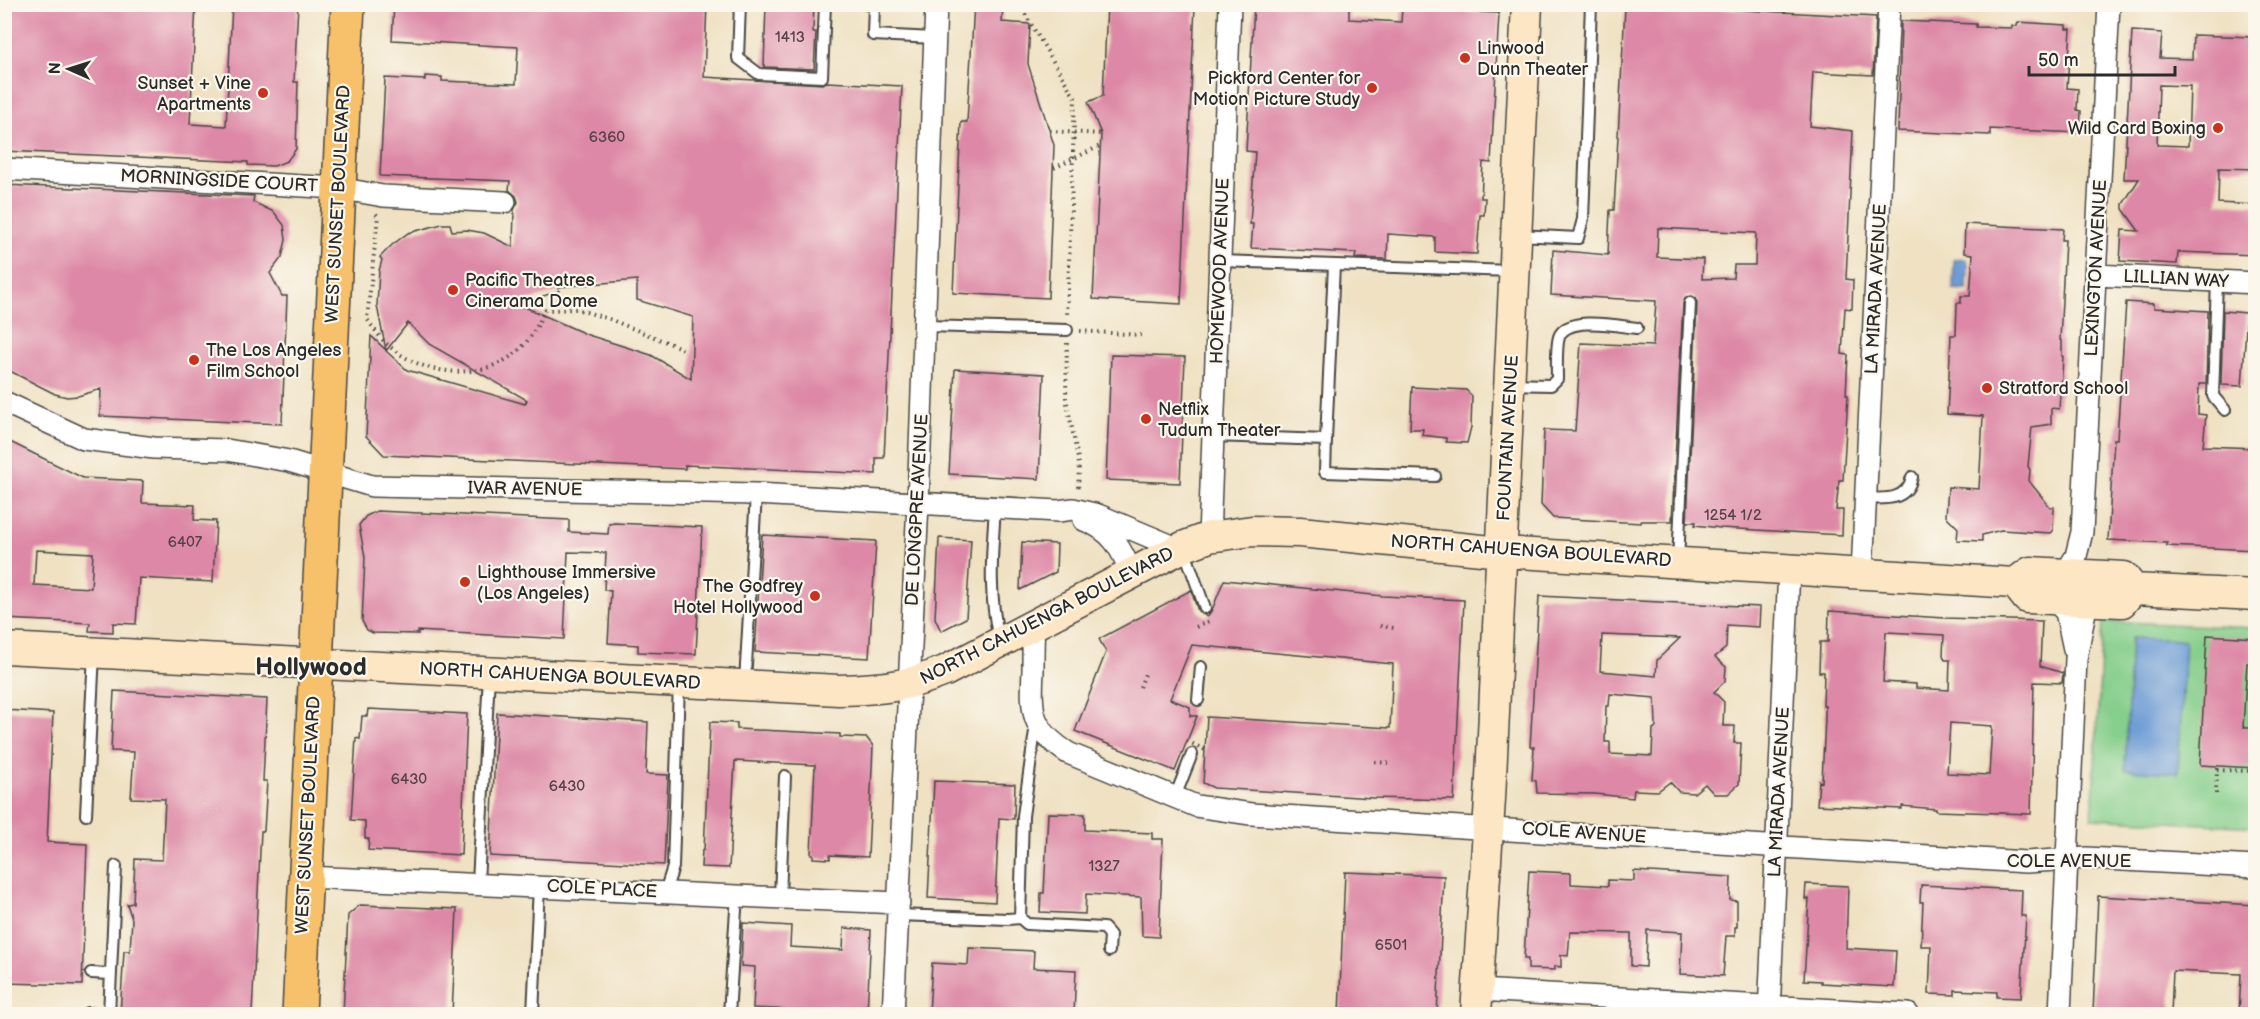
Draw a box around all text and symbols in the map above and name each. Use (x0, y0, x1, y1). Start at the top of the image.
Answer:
house number: 1413 (775, 28, 805, 47)
place label: Linwood Dunn Theater (1477, 38, 1589, 80)
north arrow (39, 39, 99, 99)
scale bar (2029, 39, 2174, 77)
text: 50 m (2038, 50, 2079, 71)
marker: Linwood Dunn Theater (1458, 51, 1472, 65)
text: N (46, 62, 65, 75)
place label: Pickford Center for Motion Picture Study (1193, 68, 1361, 110)
place label: Sunset + Vine Apartments (138, 73, 251, 115)
marker: Pickford Center for Motion Picture Study (1365, 81, 1379, 95)
street label: WEST SUNSET BOULEVARD (321, 85, 355, 323)
marker: Sunset + Vine Apartments (256, 86, 270, 100)
place label: Wild Card Boxing (2068, 118, 2206, 139)
marker: Wild Card Boxing (2211, 121, 2225, 135)
house number: 6360 (589, 128, 625, 147)
street label: MORNINGSIDE COURT (120, 165, 319, 197)
street label: HOMEWOOD AVENUE (1206, 177, 1234, 364)
street label: LEXINGTON AVENUE (2081, 179, 2111, 357)
street label: LA MIRADA AVENUE (1861, 203, 1891, 375)
street label: LILLIAN WAY (2123, 266, 2230, 292)
place label: Pacific Theatres Cinerama Dome (465, 270, 598, 312)
marker: Pacific Theatres Cinerama Dome (446, 283, 460, 297)
place label: The Los Angeles Film School (206, 340, 341, 382)
marker: The Los Angeles Film School (187, 353, 201, 367)
street label: FOUNTAIN AVENUE (1493, 354, 1523, 522)
place label: Stratford School (1999, 378, 2128, 399)
marker: Stratford School (1980, 381, 1994, 395)
place label: Netflix Tudum Theater (1158, 399, 1281, 441)
marker: Netflix Tudum Theater (1139, 412, 1153, 426)
street label: DE LONGPRE AVENUE (901, 413, 933, 607)
street label: IVAR AVENUE (467, 477, 583, 501)
house number: 1254 1/2 (1704, 506, 1762, 525)
street label: NORTH CAHUENGA BOULEVARD (1390, 531, 1672, 571)
house number: 6407 (168, 533, 203, 552)
street label: NORTH CAHUENGA BOULEVARD (917, 543, 1177, 689)
place label: Lighthouse Immersive (Los Angeles) (477, 562, 656, 604)
marker: Lighthouse Immersive (Los Angeles) (458, 575, 472, 589)
place label: The Godfrey Hotel Hollywood (673, 576, 804, 618)
marker: The Godfrey Hotel Hollywood (808, 589, 822, 603)
district label: Hollywood (255, 653, 367, 682)
street label: NORTH CAHUENGA BOULEVARD (419, 658, 701, 694)
street label: WEST SUNSET BOULEVARD (291, 696, 325, 934)
street label: LA MIRADA AVENUE (1764, 706, 1794, 878)
house number: 6430 (391, 770, 427, 789)
house number: 6430 (549, 777, 585, 796)
street label: COLE AVENUE (1521, 818, 1647, 848)
street label: COLE AVENUE (2007, 851, 2131, 872)
house number: 1327 (1088, 857, 1120, 876)
street label: COLE PLACE (546, 876, 658, 902)
house number: 6501 (1375, 936, 1407, 955)

